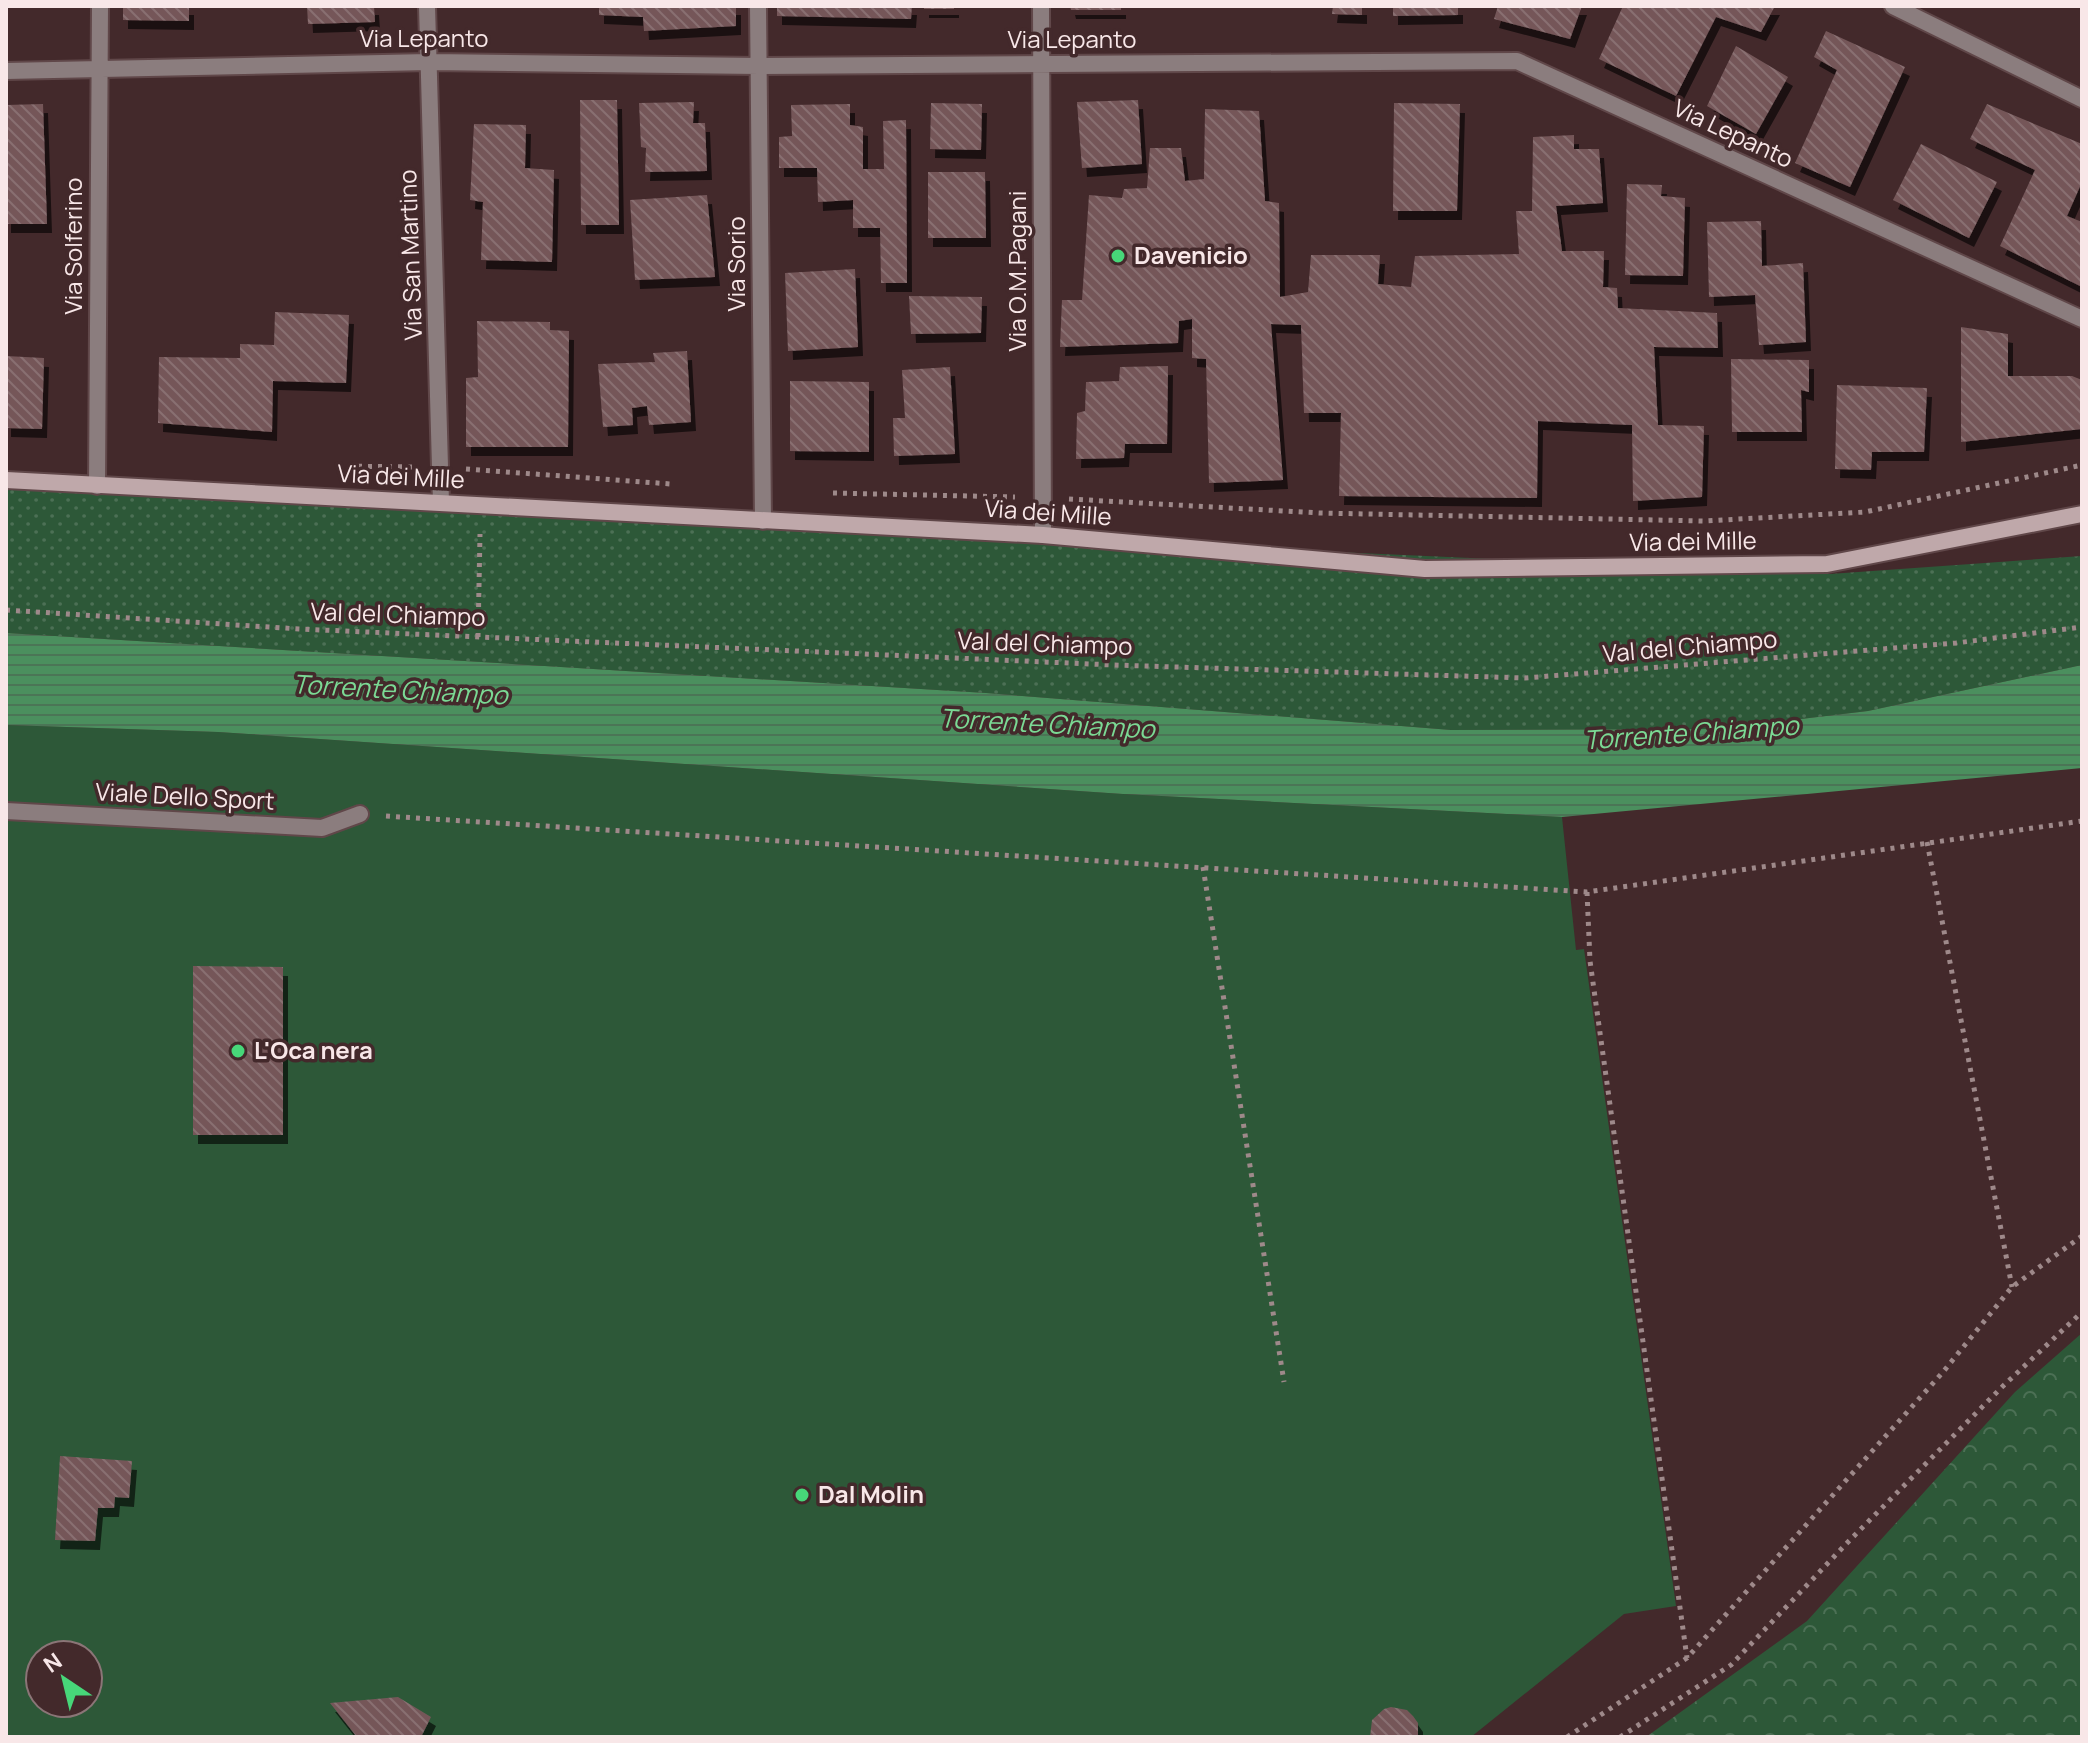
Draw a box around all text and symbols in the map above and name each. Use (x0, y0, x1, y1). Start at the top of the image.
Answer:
street label: Via Lepanto (360, 21, 488, 54)
street label: Via Lepanto (1008, 22, 1136, 55)
street label: Via Lepanto (1668, 90, 1799, 175)
street label: Via San Martino (390, 169, 429, 341)
street label: Via Solferino (56, 177, 89, 315)
street label: Via O.M.Pagani (1000, 191, 1033, 351)
street label: Via Sorio (719, 216, 752, 312)
place label: Davenicio (1134, 238, 1248, 271)
marker: Davenicio (1109, 247, 1127, 265)
street label: Via dei Mille (337, 456, 466, 495)
street label: Via dei Mille (983, 491, 1113, 532)
street label: Via dei Mille (1629, 523, 1757, 558)
street label: Val del Chiampo (310, 594, 486, 633)
street label: Val del Chiampo (1601, 621, 1778, 670)
street label: Val del Chiampo (957, 623, 1133, 662)
water label: Torrente Chiampo (292, 665, 510, 713)
water label: Torrente Chiampo (939, 699, 1157, 747)
water label: Torrente Chiampo (1582, 706, 1801, 757)
street label: Viale Dello Sport (95, 774, 275, 817)
place label: L'Oca nera (254, 1033, 373, 1066)
marker: L'Oca nera (229, 1042, 247, 1060)
place label: Dal Molin (818, 1477, 924, 1510)
marker: Dal Molin (793, 1486, 811, 1504)
north arrow (24, 1639, 104, 1719)
text: N (37, 1646, 68, 1679)

